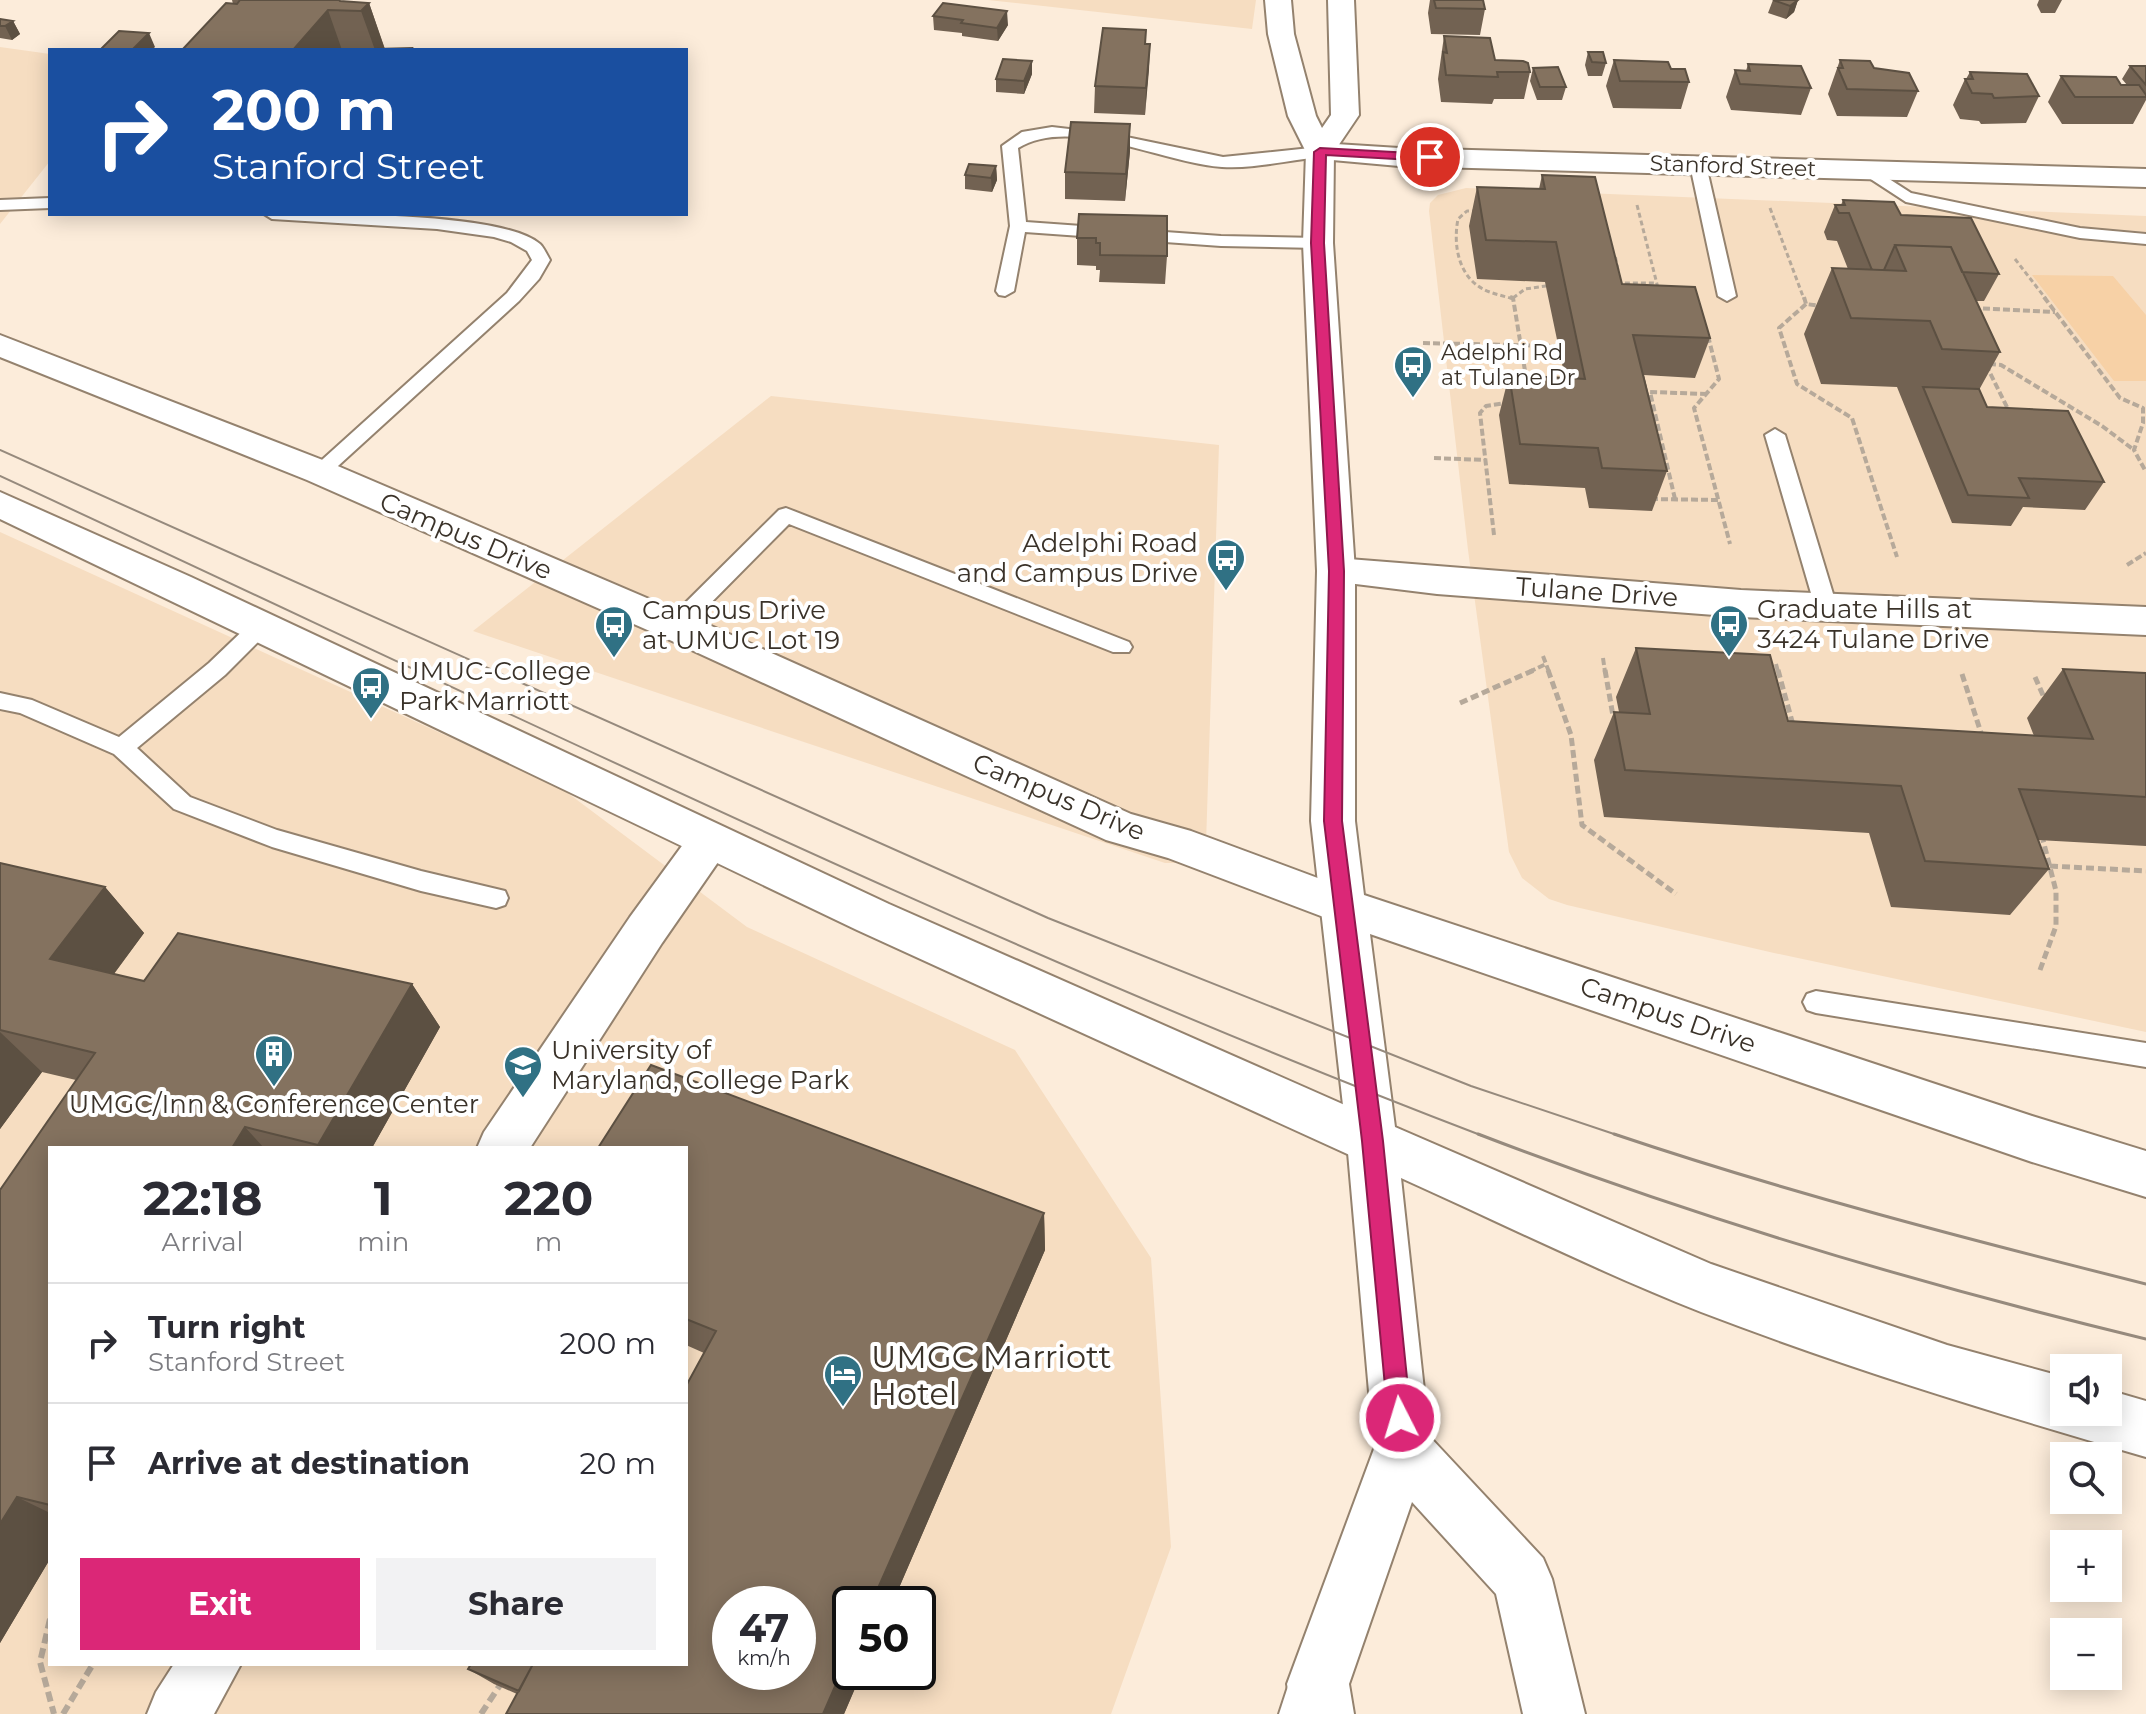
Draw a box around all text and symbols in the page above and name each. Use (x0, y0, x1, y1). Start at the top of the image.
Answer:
text: 200 m (212, 76, 396, 144)
icon: right (80, 80, 184, 184)
pin (1396, 123, 1464, 191)
icon: arrive (1408, 135, 1452, 179)
text: Stanford Street (212, 144, 485, 188)
street label: Stanford Street (1649, 150, 1817, 182)
place label: Adelphi Rd at Tulane Dr (1441, 339, 1576, 391)
bus stop icon: Adelphi Rd at Tulane Dr (1392, 344, 1434, 399)
street label: Campus Drive (375, 485, 557, 587)
place label: Adelphi Road and Campus Drive (957, 527, 1198, 589)
bus stop icon: Adelphi Road and Campus Drive (1205, 537, 1247, 592)
street label: Tulane Drive (1515, 570, 1679, 614)
place label: Graduate Hills at 3424 Tulane Drive (1757, 593, 1990, 655)
place label: Campus Drive at UMUC Lot 19 (642, 594, 840, 656)
bus stop icon: Graduate Hills at 3424 Tulane Drive (1708, 603, 1750, 658)
bus stop icon: Campus Drive at UMUC Lot 19 (593, 604, 635, 659)
place label: UMUC-College Park Marriott (399, 655, 591, 717)
bus stop icon: UMUC-College Park Marriott (350, 665, 392, 720)
street label: Campus Drive (968, 746, 1150, 848)
street label: Campus Drive (1576, 970, 1760, 1060)
building icon: UMGC/Inn & Conference Center (253, 1033, 295, 1088)
place label: University of Maryland, College Park (551, 1034, 849, 1096)
school or university icon: University of Maryland, College Park (502, 1044, 544, 1099)
place label: UMGC/Inn & Conference Center (69, 1088, 479, 1120)
text: 22:18 (143, 1169, 262, 1227)
text: 1 (374, 1169, 393, 1227)
text: 220 (504, 1169, 593, 1227)
text: Arrival (162, 1226, 244, 1258)
text: min (357, 1226, 409, 1258)
text: m (535, 1226, 562, 1258)
text: Turn right (148, 1309, 305, 1346)
icon: right (80, 1321, 124, 1365)
text: 200 m (560, 1325, 656, 1362)
place label: UMGC Marriott Hotel (871, 1337, 1112, 1413)
text: Stanford Street (148, 1346, 345, 1378)
hotel icon: UMGC Marriott Hotel (822, 1353, 864, 1408)
map controls (2050, 1354, 2122, 1690)
button: sound (2050, 1354, 2122, 1426)
position arrow (1358, 1376, 1442, 1460)
icon: arrive (80, 1441, 124, 1485)
button: search (2050, 1442, 2122, 1514)
text: Arrive at destination (148, 1445, 470, 1482)
text: 20 m (579, 1445, 656, 1482)
button: + (2050, 1530, 2122, 1602)
button: Exit (80, 1558, 360, 1650)
button: Share (376, 1558, 656, 1650)
speed limit sign: 50 (832, 1586, 936, 1690)
text: 47 (739, 1603, 789, 1652)
button: − (2050, 1618, 2122, 1690)
text: km/h (737, 1646, 791, 1670)

